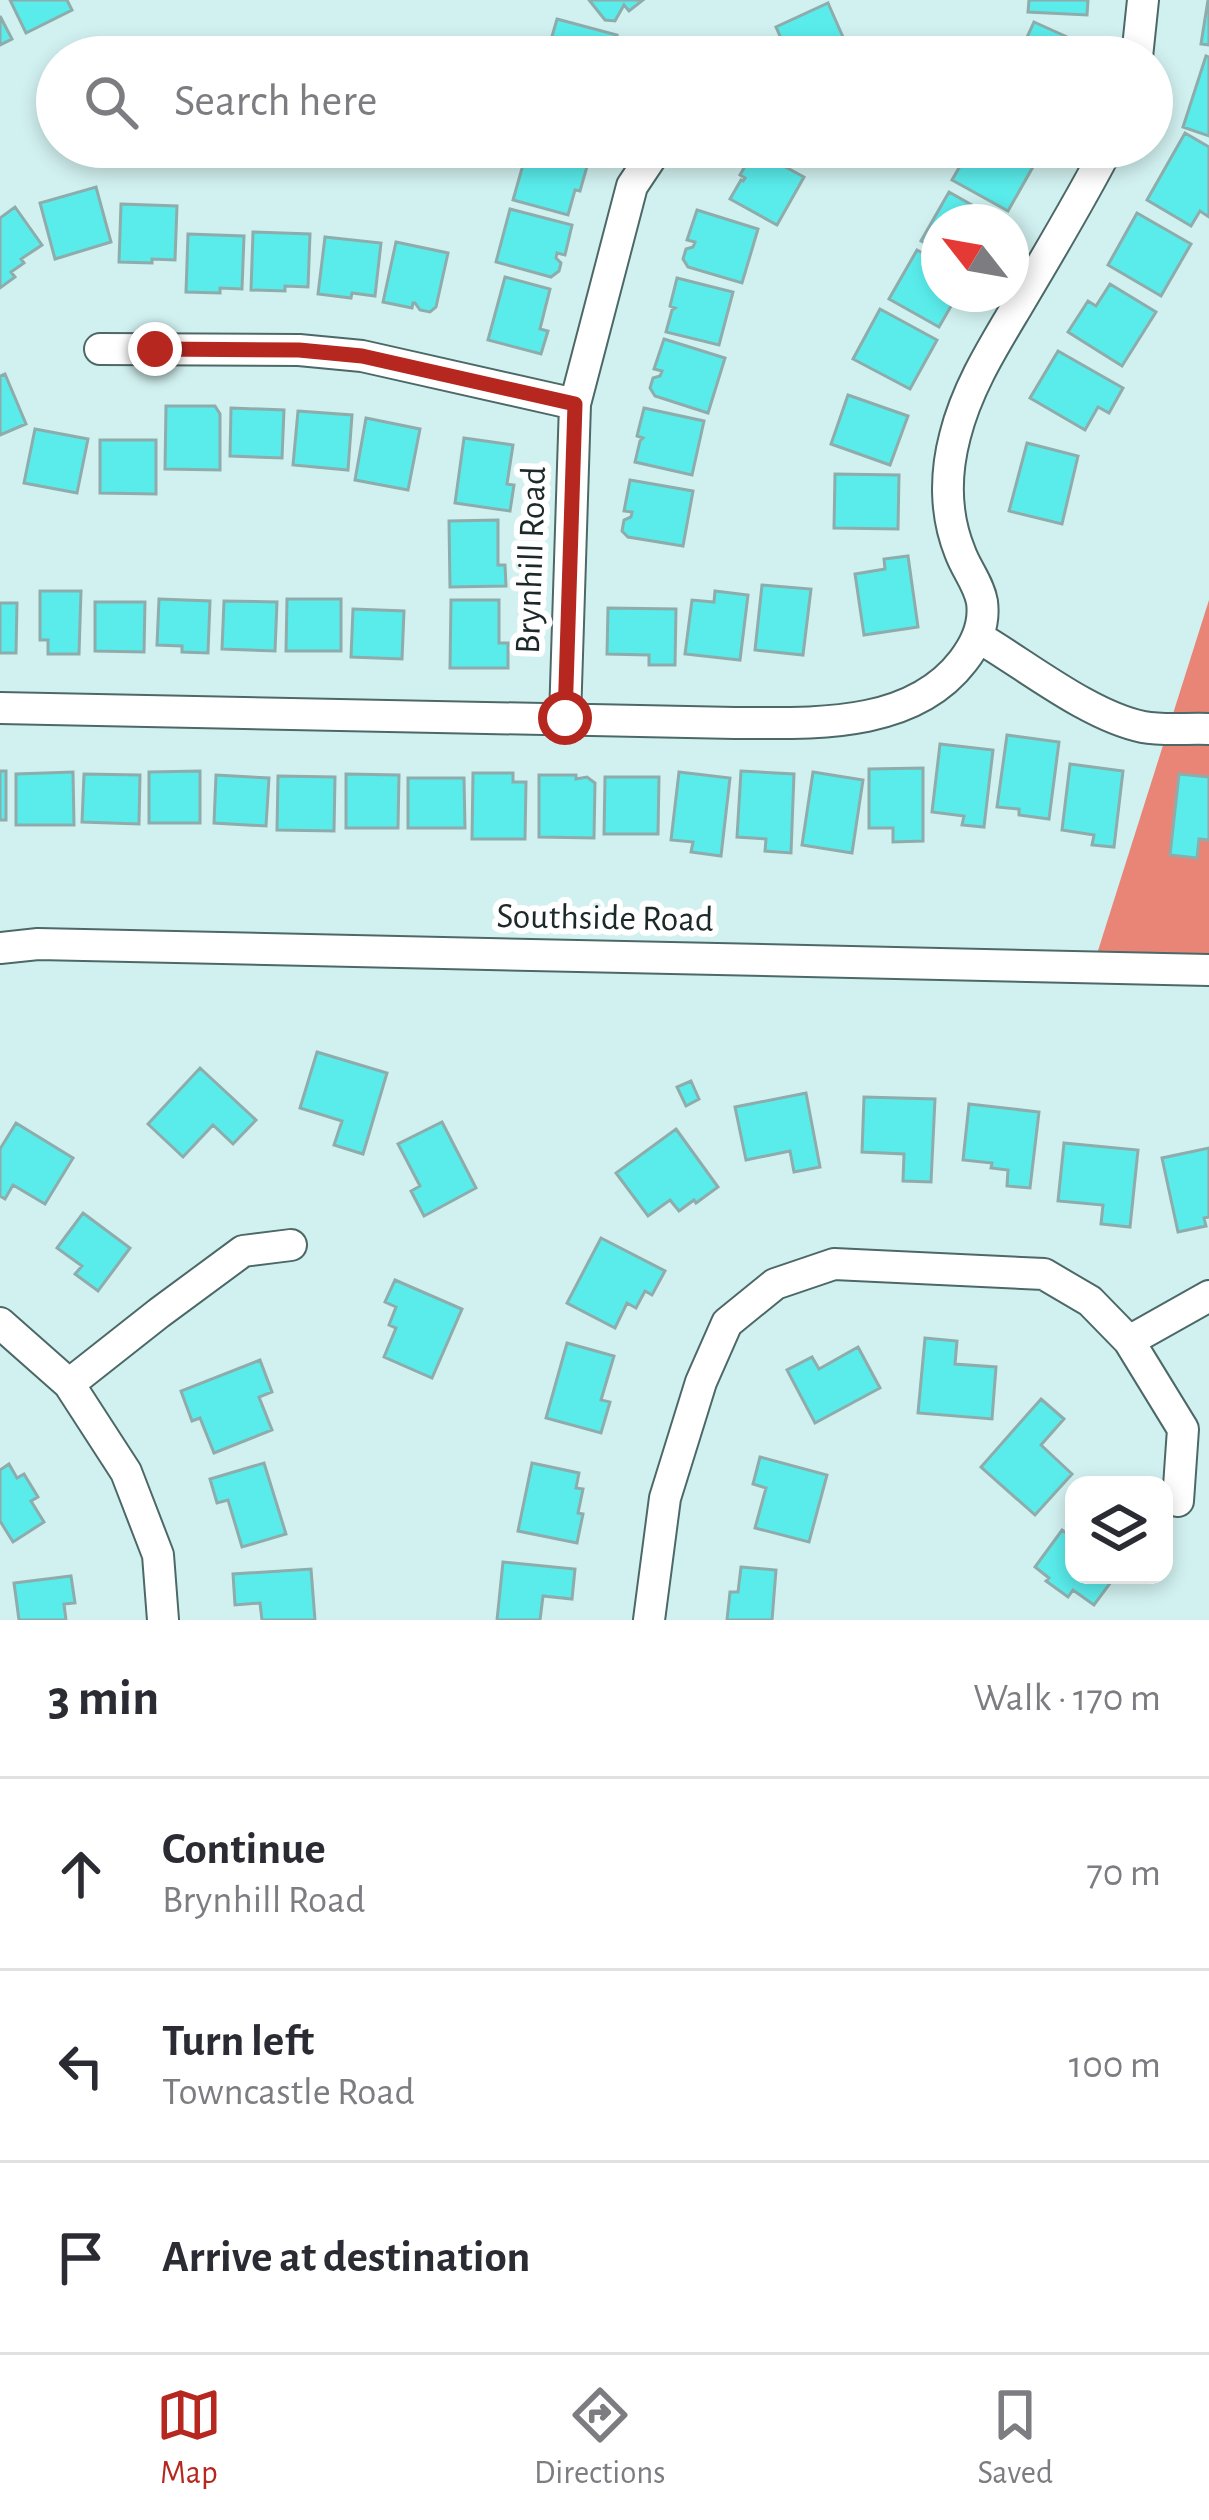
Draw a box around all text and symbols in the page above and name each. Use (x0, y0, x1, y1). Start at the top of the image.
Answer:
search box (36, 36, 1173, 168)
icon: search (78, 69, 144, 135)
text: Search here (174, 79, 377, 124)
north arrow (921, 204, 1029, 312)
route end (128, 322, 182, 376)
street label: Brynhill Road (510, 466, 552, 654)
route start (538, 691, 592, 745)
street label: Southside Road (496, 898, 714, 938)
map controls (1065, 1476, 1173, 1584)
button: layers (1065, 1476, 1173, 1584)
text: 3 min (48, 1673, 159, 1724)
text: Walk · 170 m (973, 1679, 1161, 1718)
text: Continue (162, 1827, 326, 1872)
icon: ahead (48, 1841, 114, 1907)
text: 70 m (1087, 1854, 1161, 1893)
text: Brynhill Road (162, 1881, 365, 1920)
text: Turn left (162, 2019, 314, 2064)
icon: left (48, 2033, 114, 2099)
text: 100 m (1069, 2046, 1161, 2085)
text: Towncastle Road (162, 2073, 415, 2112)
icon: arrive (48, 2225, 114, 2291)
text: Arrive at destination (162, 2235, 530, 2280)
tab: Map (156, 2382, 222, 2494)
tab: Directions (534, 2382, 665, 2494)
tab: Saved (977, 2382, 1053, 2494)

